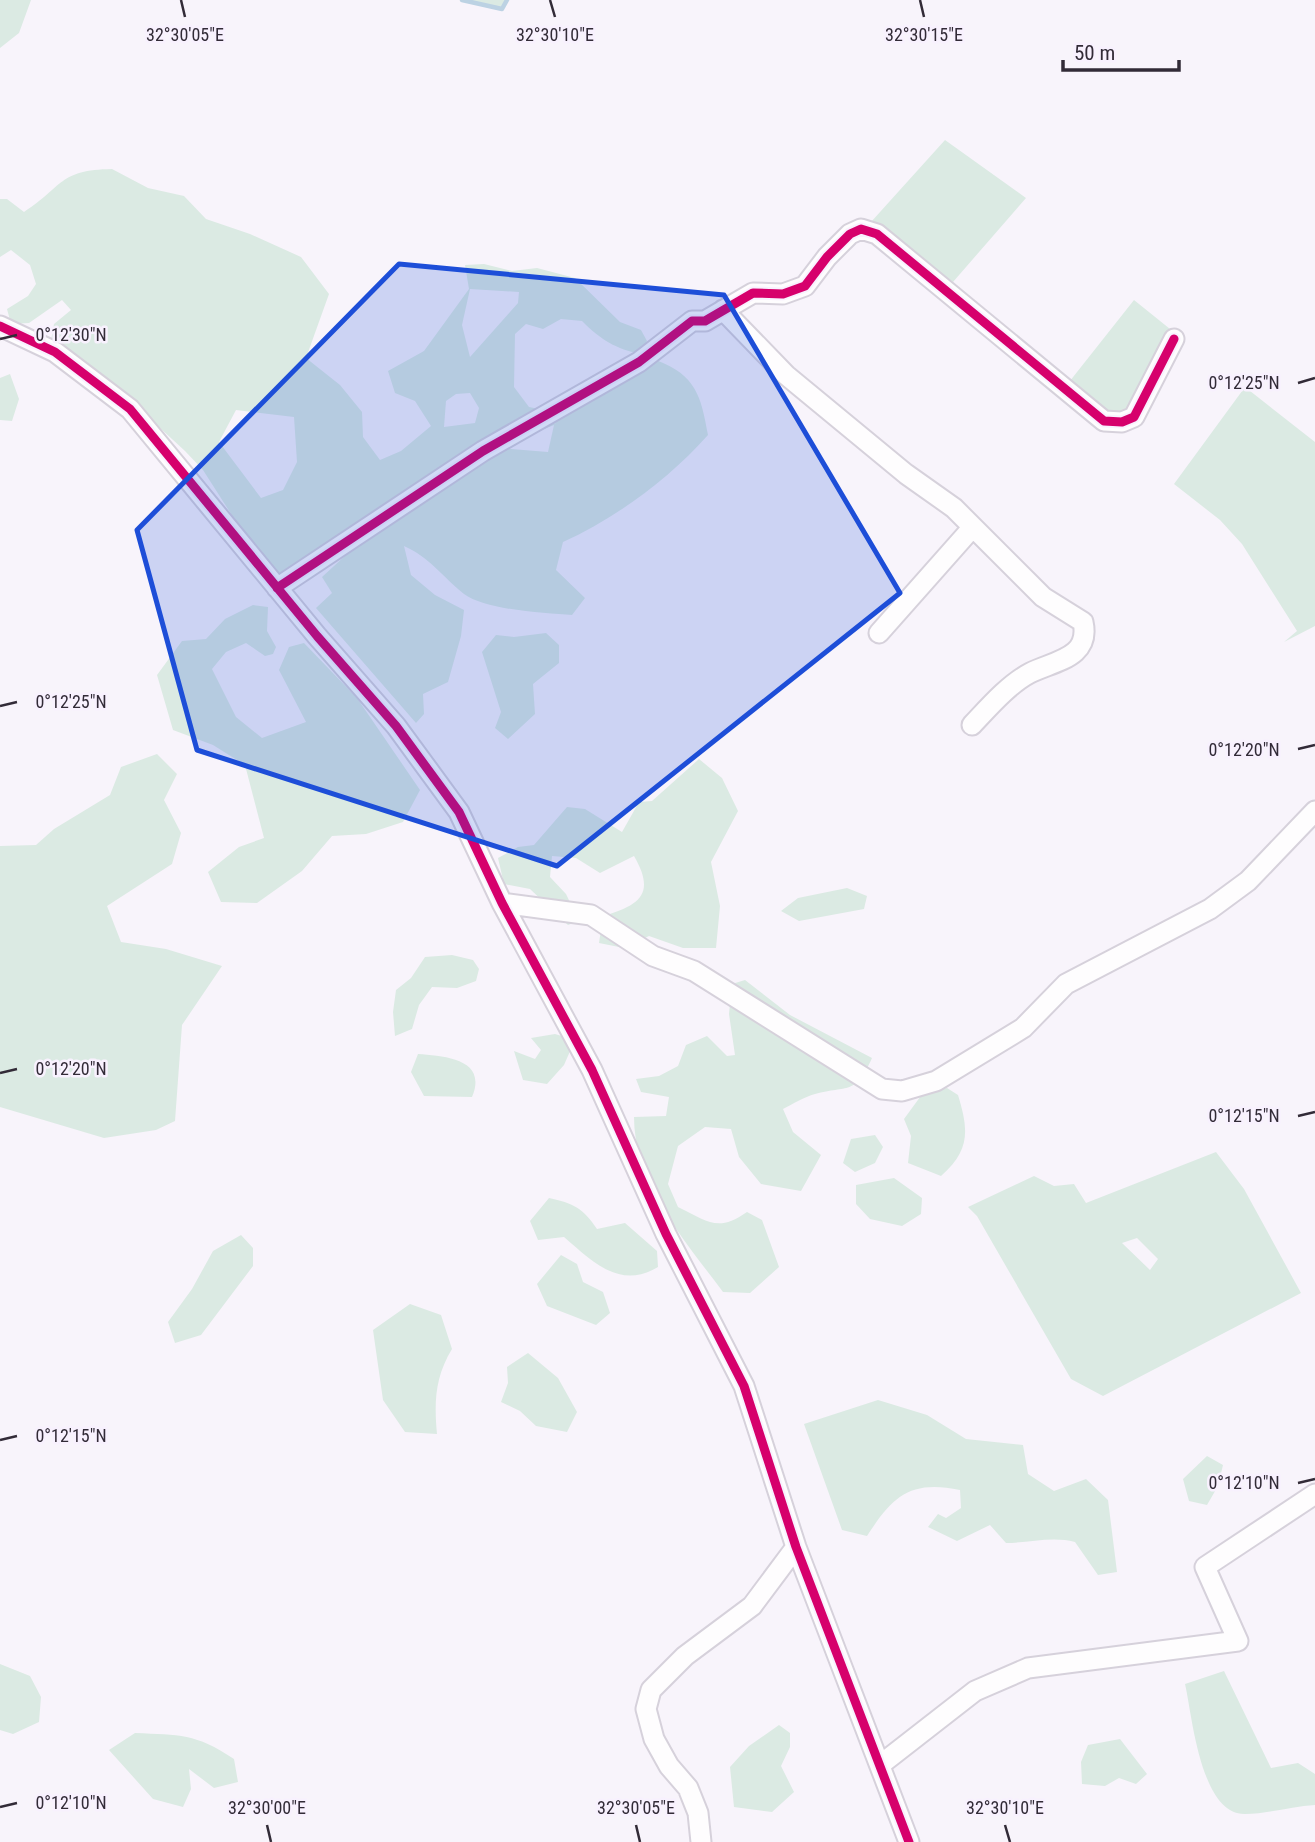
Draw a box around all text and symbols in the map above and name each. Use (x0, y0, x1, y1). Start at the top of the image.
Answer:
text: 32°30'05"E (146, 24, 224, 45)
text: 32°30'10"E (516, 24, 594, 45)
text: 32°30'15"E (885, 24, 963, 45)
scale bar (1063, 28, 1178, 72)
text: 50 m (1074, 41, 1115, 65)
text: 0°12'30"N (35, 324, 107, 345)
text: 0°12'25"N (1208, 372, 1280, 393)
text: 0°12'25"N (35, 691, 107, 712)
text: 0°12'20"N (1208, 739, 1280, 760)
text: 0°12'20"N (35, 1058, 107, 1079)
text: 0°12'15"N (1208, 1105, 1280, 1126)
text: 0°12'15"N (35, 1425, 107, 1446)
text: 0°12'10"N (1208, 1472, 1280, 1493)
text: 0°12'10"N (35, 1792, 107, 1813)
text: 32°30'00"E (228, 1797, 306, 1818)
text: 32°30'05"E (597, 1797, 675, 1818)
text: 32°30'10"E (966, 1797, 1044, 1818)

